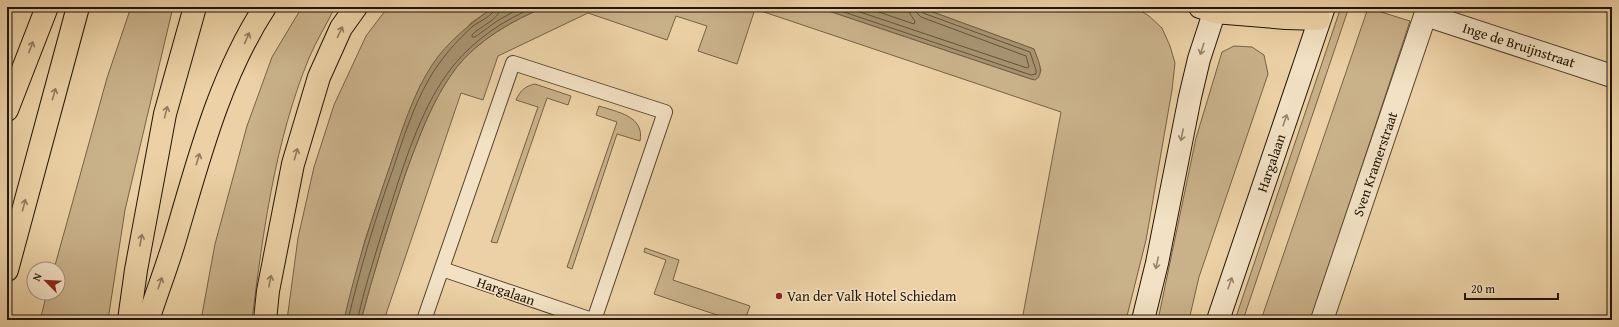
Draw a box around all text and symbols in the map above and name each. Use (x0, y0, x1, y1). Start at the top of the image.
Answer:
street label: Inge de Bruijnstraat (1460, 17, 1578, 73)
one-way arrow (337, 26, 344, 38)
one-way arrow (244, 33, 251, 45)
one-way arrow (28, 42, 36, 54)
one-way arrow (1198, 42, 1205, 55)
one-way arrow (51, 88, 58, 101)
one-way arrow (163, 106, 170, 119)
street label: Sven Kramerstraat (1348, 109, 1402, 219)
one-way arrow (1282, 114, 1289, 127)
one-way arrow (1178, 128, 1186, 141)
street label: Hargalaan (1252, 131, 1290, 195)
one-way arrow (293, 148, 301, 161)
one-way arrow (195, 153, 203, 165)
one-way arrow (21, 199, 28, 212)
one-way arrow (138, 234, 146, 247)
one-way arrow (1153, 256, 1161, 269)
north arrow (26, 261, 66, 301)
text: N (28, 270, 46, 284)
street label: Hargalaan (474, 272, 538, 310)
one-way arrow (267, 275, 275, 288)
scale bar (1465, 275, 1558, 301)
one-way arrow (157, 277, 164, 290)
one-way arrow (1227, 277, 1234, 290)
text: 20 m (1471, 280, 1495, 297)
place label: Van der Valk Hotel Schiedam (787, 286, 957, 306)
marker: Van der Valk Hotel Schiedam (774, 291, 784, 301)

